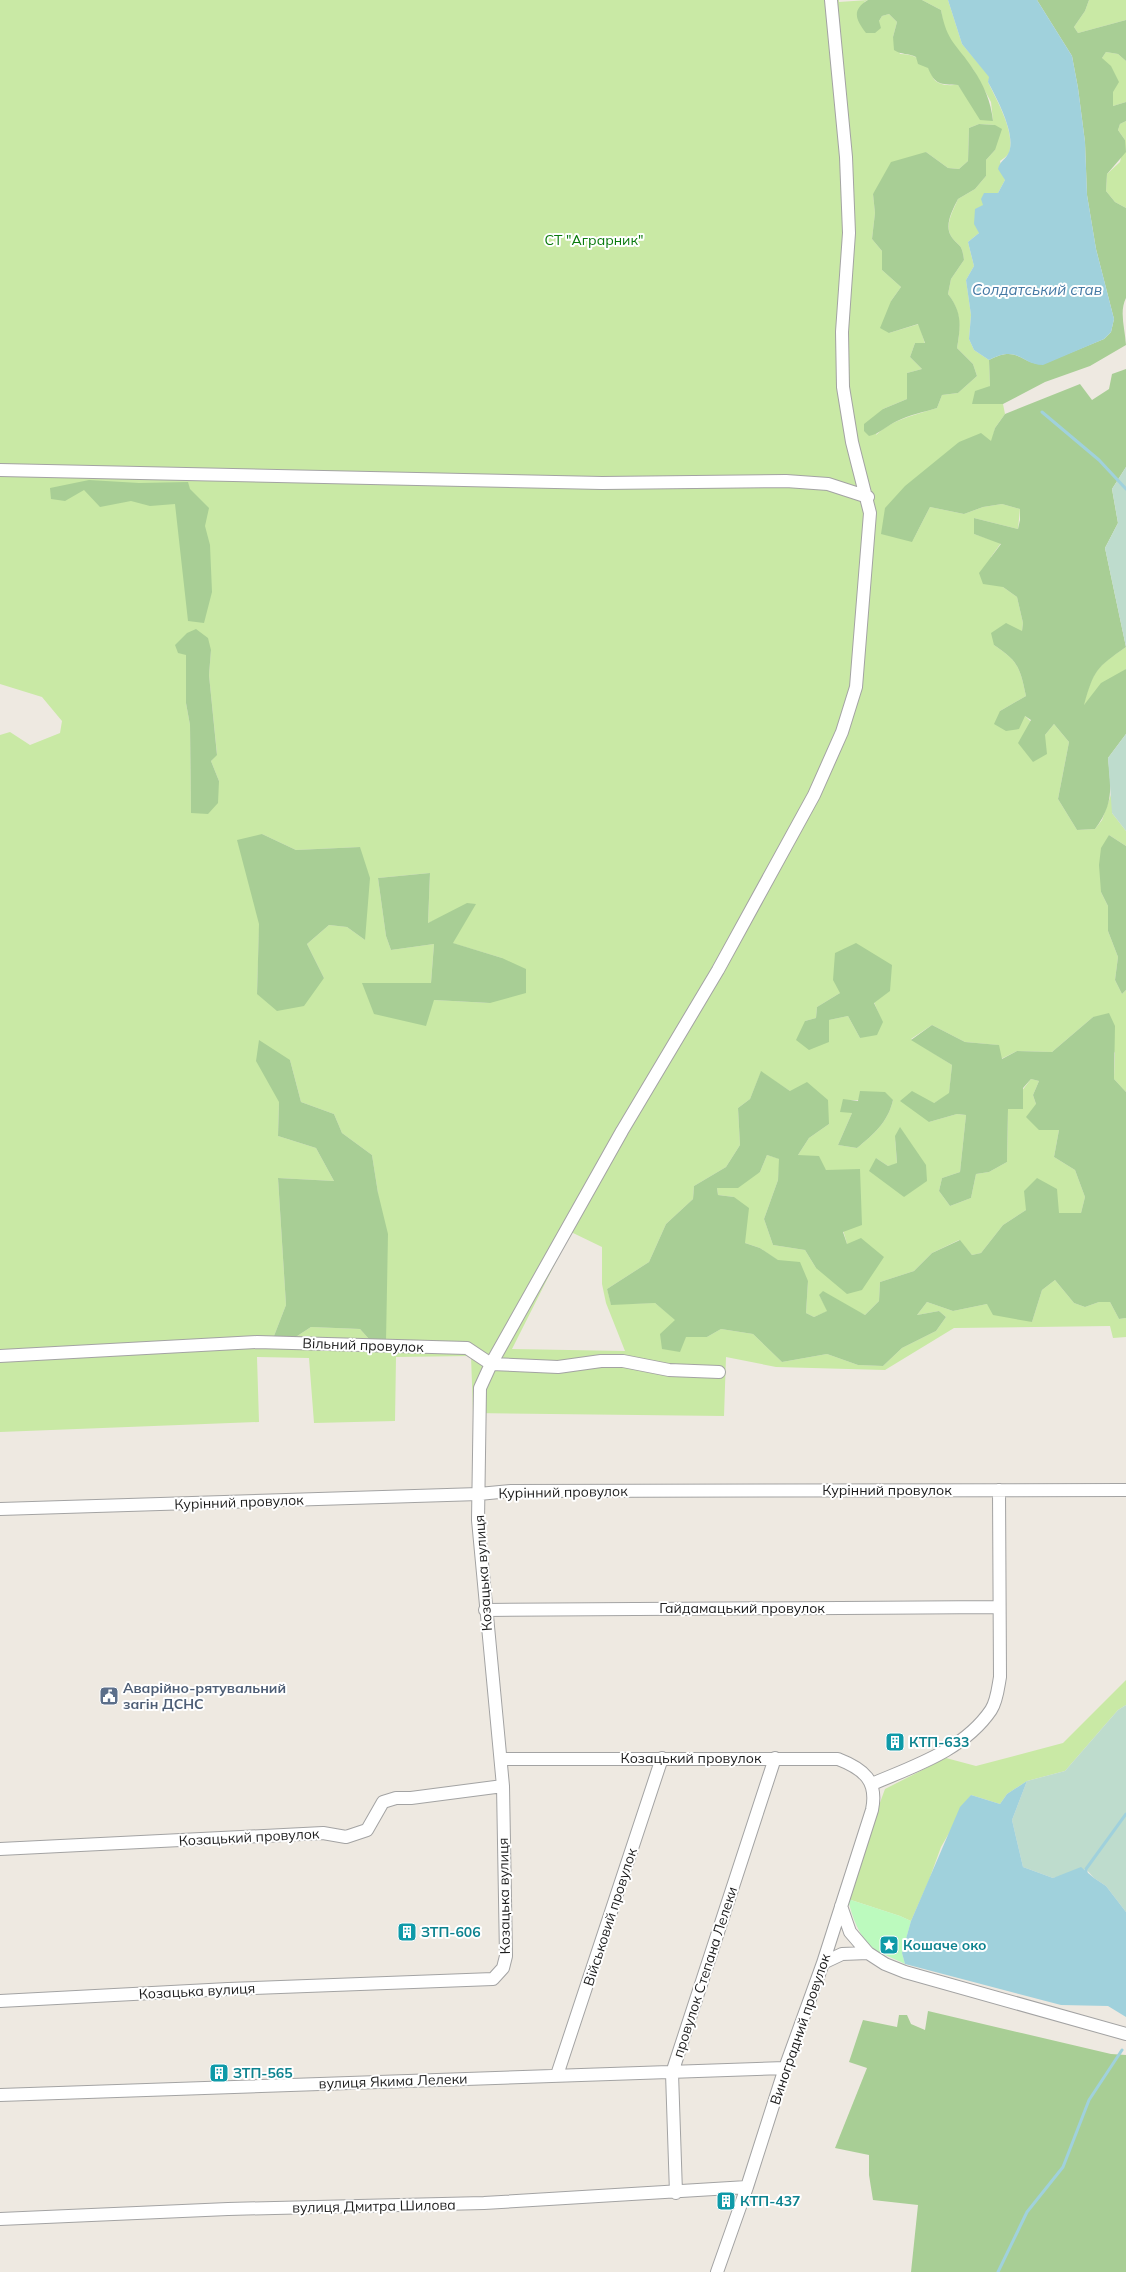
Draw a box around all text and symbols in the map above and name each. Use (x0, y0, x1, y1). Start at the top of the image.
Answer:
park label: СТ "Аграрник" (545, 231, 643, 249)
water label: Солдатський став (972, 280, 1102, 299)
street label: Вільний провулок (302, 1334, 424, 1356)
street label: Курінний провулок (822, 1481, 952, 1499)
street label: Курінний провулок (498, 1482, 628, 1502)
street label: Курінний провулок (174, 1491, 304, 1513)
street label: Козацька вулиця (470, 1514, 496, 1632)
street label: Гайдамацький провулок (659, 1599, 825, 1617)
place label: Аварійно-рятувальний загін ДСНС (123, 1679, 286, 1713)
public building icon: Аварійно-рятувальний загін ДСНС (98, 1685, 120, 1707)
building icon: КТП-633 (884, 1731, 906, 1753)
place label: КТП-633 (909, 1733, 969, 1751)
street label: Козацький провулок (621, 1749, 762, 1767)
street label: Козацький провулок (178, 1824, 320, 1850)
street label: Козацька вулиця (494, 1838, 514, 1954)
street label: Військовий провулок (579, 1845, 641, 1988)
street label: провулок Степана Лелеки (669, 1884, 741, 2060)
building icon: ЗТП-606 (396, 1921, 418, 1943)
place label: ЗТП-606 (421, 1923, 481, 1941)
place icon: Кошаче око (878, 1934, 900, 1956)
place label: Кошаче око (903, 1936, 987, 1954)
street label: Виноградний провулок (766, 1951, 834, 2107)
street label: Козацька вулиця (138, 1979, 256, 2003)
building icon: ЗТП-565 (208, 2062, 230, 2084)
place label: ЗТП-565 (233, 2064, 293, 2082)
street label: вулиця Якима Лелеки (318, 2069, 468, 2093)
building icon: КТП-437 (715, 2190, 737, 2212)
place label: КТП-437 (740, 2192, 800, 2210)
street label: вулиця Дмитра Шилова (292, 2196, 456, 2216)

